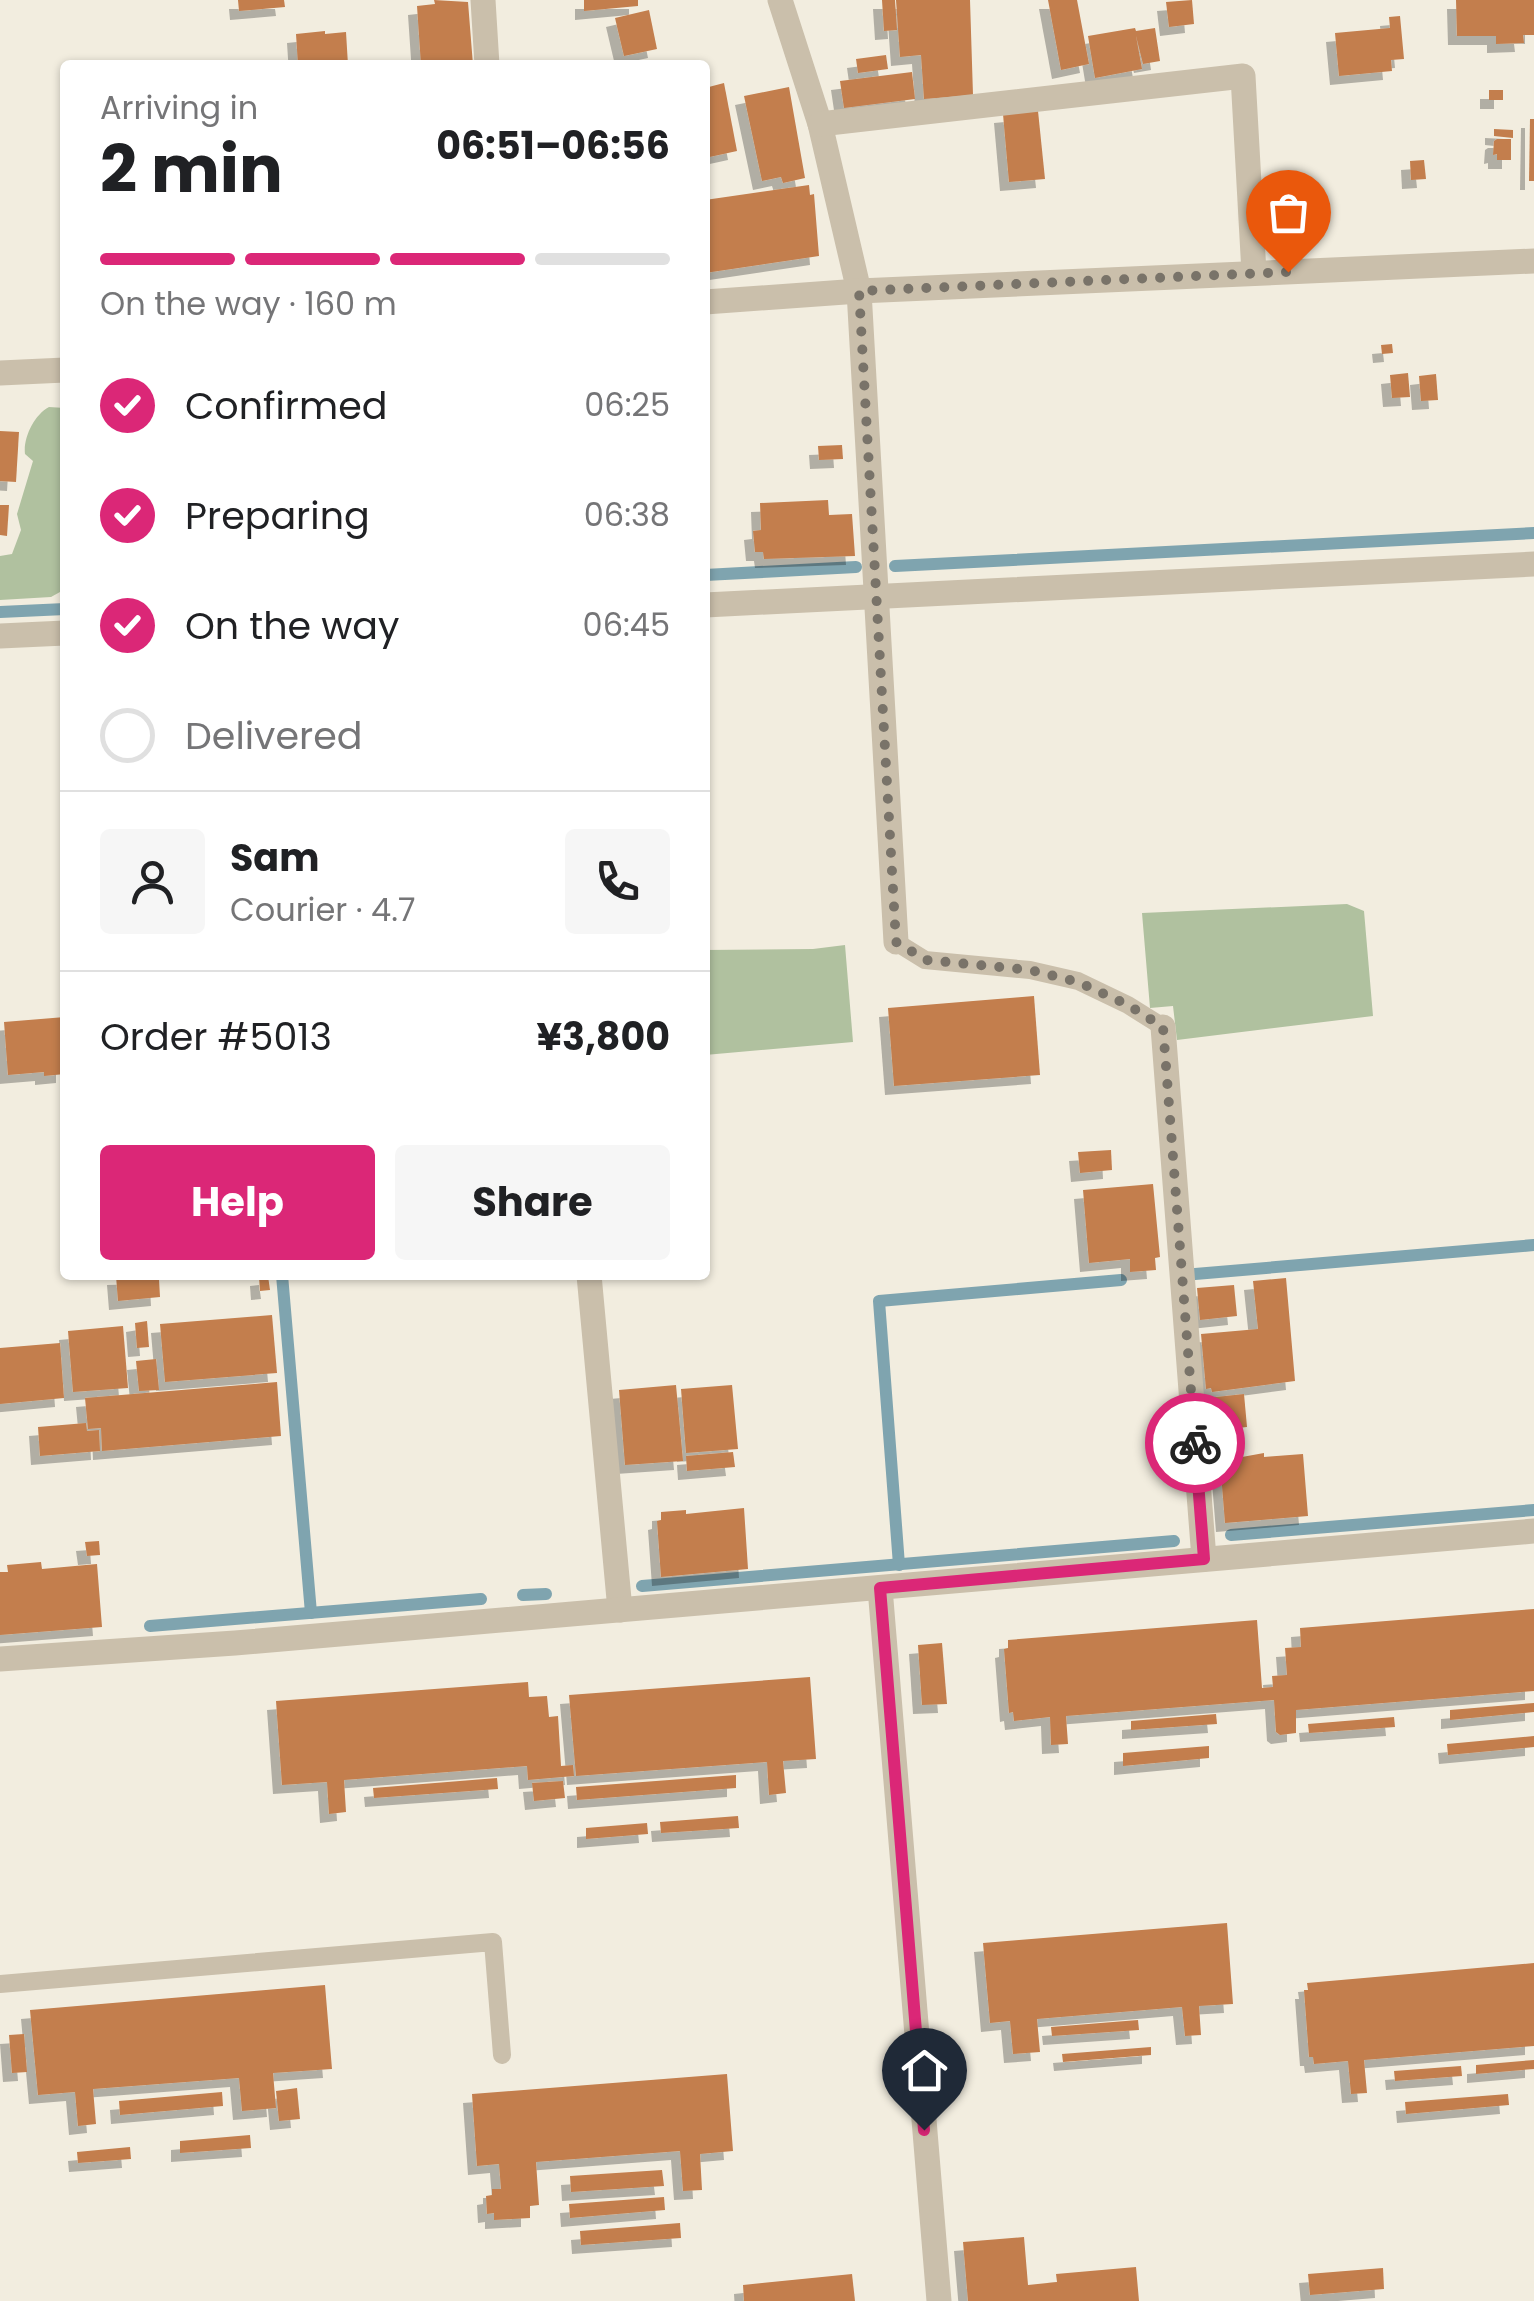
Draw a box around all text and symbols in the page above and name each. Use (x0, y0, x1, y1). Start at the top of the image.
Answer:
text: Arriving in (100, 85, 258, 130)
text: 06:51–06:56 (436, 119, 670, 172)
text: 2 min (100, 124, 283, 215)
pin (1246, 170, 1331, 273)
icon: bag (1261, 185, 1316, 240)
text: On the way · 160 m (100, 281, 397, 326)
icon: check (100, 378, 155, 433)
text: Confirmed (185, 379, 387, 432)
text: 06:25 (584, 382, 670, 427)
icon: check (100, 488, 155, 543)
text: Preparing (185, 489, 370, 542)
text: 06:38 (584, 492, 670, 537)
icon: check (100, 598, 155, 653)
text: On the way (185, 599, 399, 652)
text: 06:45 (583, 602, 670, 647)
text: Delivered (185, 709, 362, 762)
button: person (100, 829, 205, 934)
button: phone (565, 829, 670, 934)
text: Sam (230, 831, 319, 884)
text: Courier · 4.7 (230, 887, 415, 932)
text: Order #5013 (100, 1010, 332, 1063)
text: ¥3,800 (536, 1010, 670, 1063)
button: Help (100, 1145, 375, 1260)
button: Share (395, 1145, 670, 1260)
courier (1145, 1393, 1245, 1493)
icon: bike (1168, 1416, 1223, 1471)
pin (882, 2028, 967, 2131)
icon: home (897, 2043, 952, 2098)

